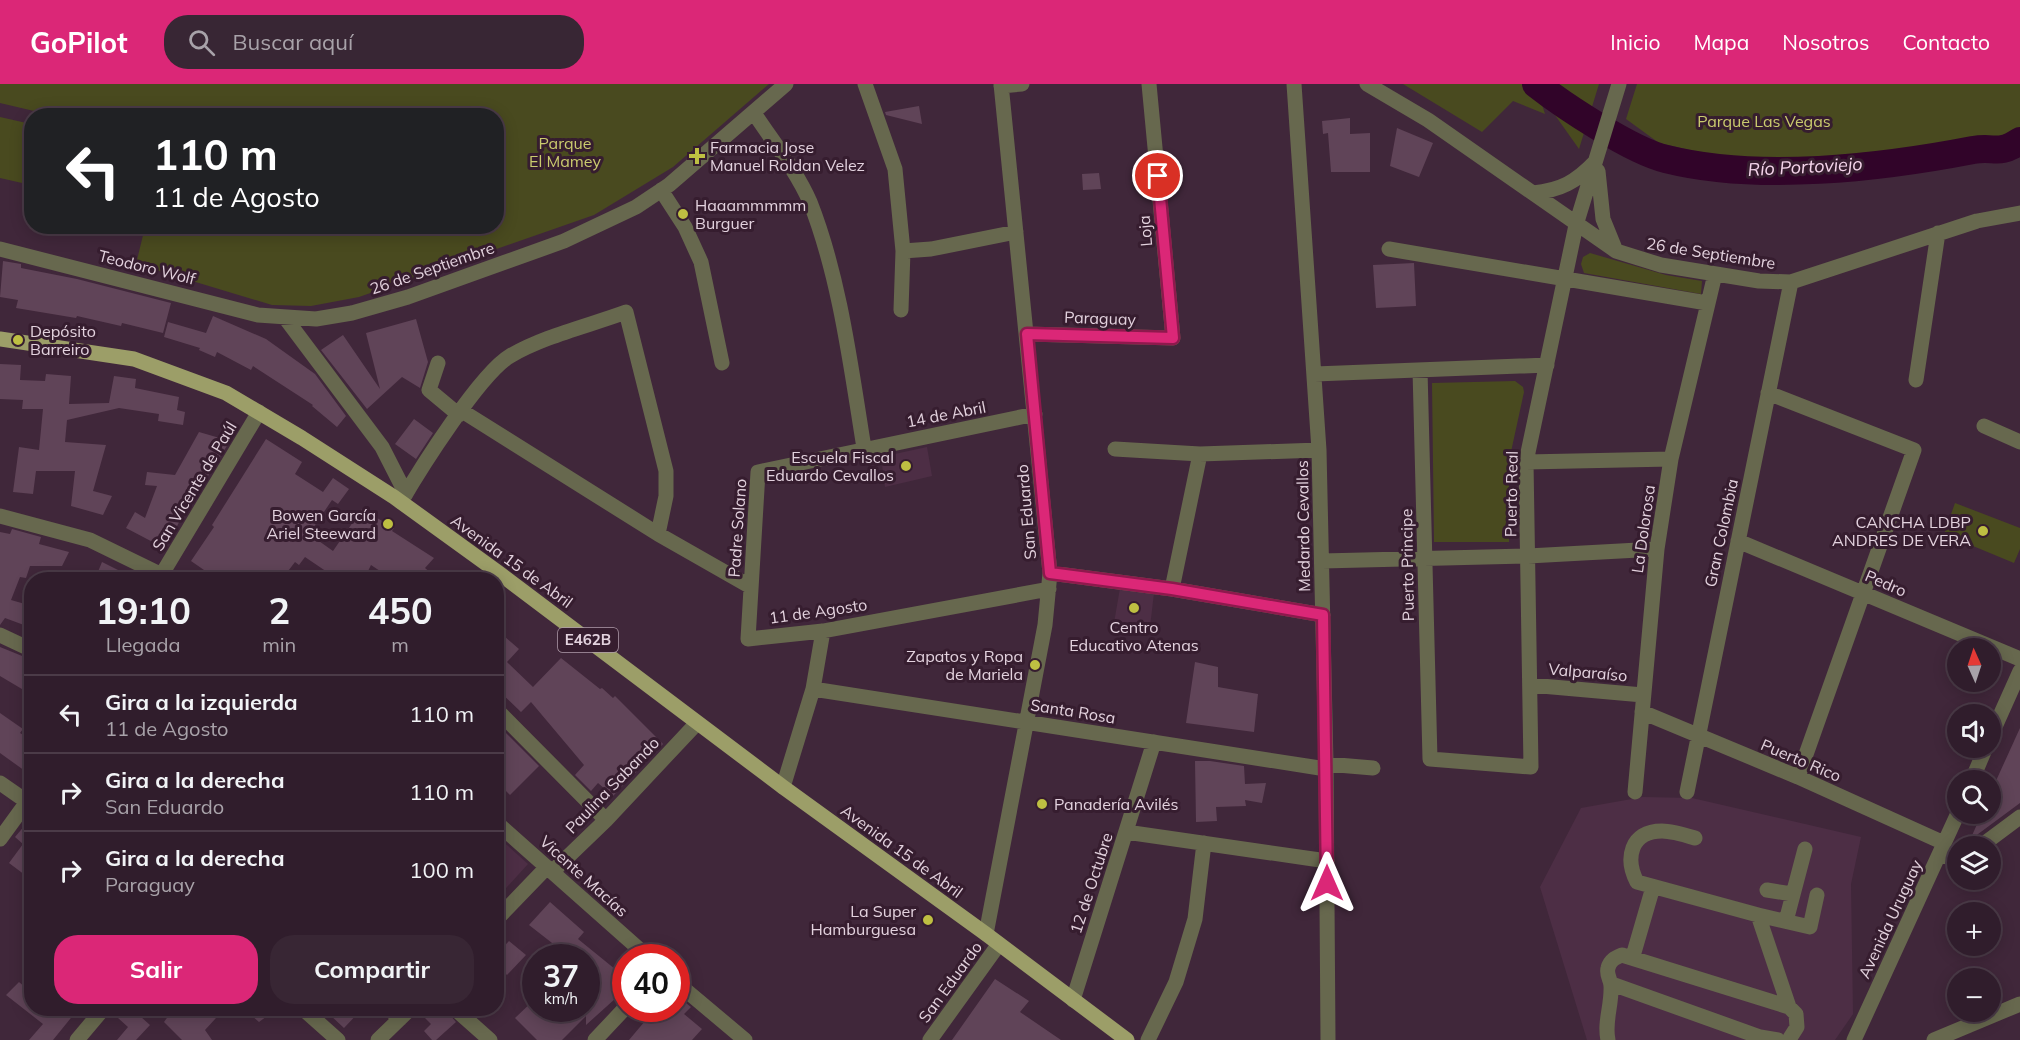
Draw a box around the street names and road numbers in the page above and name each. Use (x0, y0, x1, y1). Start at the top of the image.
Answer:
street label: Loja (1134, 215, 1156, 247)
street label: 26 de Septiembre (1645, 233, 1777, 273)
street label: 26 de Septiembre (367, 237, 497, 299)
street label: Teodoro Wolf (96, 245, 198, 289)
street label: Paraguay (1064, 307, 1137, 329)
street label: 14 de Abril (905, 396, 987, 432)
street label: San Vicente de Paúl (147, 418, 241, 554)
street label: Puerto Real (1500, 451, 1522, 537)
street label: Medardo Cevallos (1292, 460, 1314, 592)
street label: San Eduardo (1012, 464, 1040, 560)
street label: Gran Colombia (1700, 477, 1742, 589)
street label: Padre Solano (724, 478, 750, 578)
street label: La Dolorosa (1627, 484, 1659, 574)
street label: Puerto Principe (1396, 509, 1418, 621)
street label: Avenida 15 de Abril (447, 510, 577, 612)
street label: Pedro (1862, 565, 1910, 601)
street label: 11 de Agosto (768, 594, 868, 628)
road number: E462B (558, 628, 618, 652)
street label: Valparaíso (1548, 659, 1628, 685)
street label: Santa Rosa (1029, 694, 1117, 728)
street label: Paulina Sabando (561, 733, 663, 837)
street label: Puerto Rico (1758, 734, 1844, 786)
street label: Avenida 15 de Abril (837, 800, 967, 902)
street label: 12 de Octubre (1065, 830, 1117, 936)
street label: Vicente Macías (536, 831, 632, 921)
street label: Avenida Uruguay (1854, 856, 1926, 982)
street label: San Eduardo (914, 938, 986, 1026)

